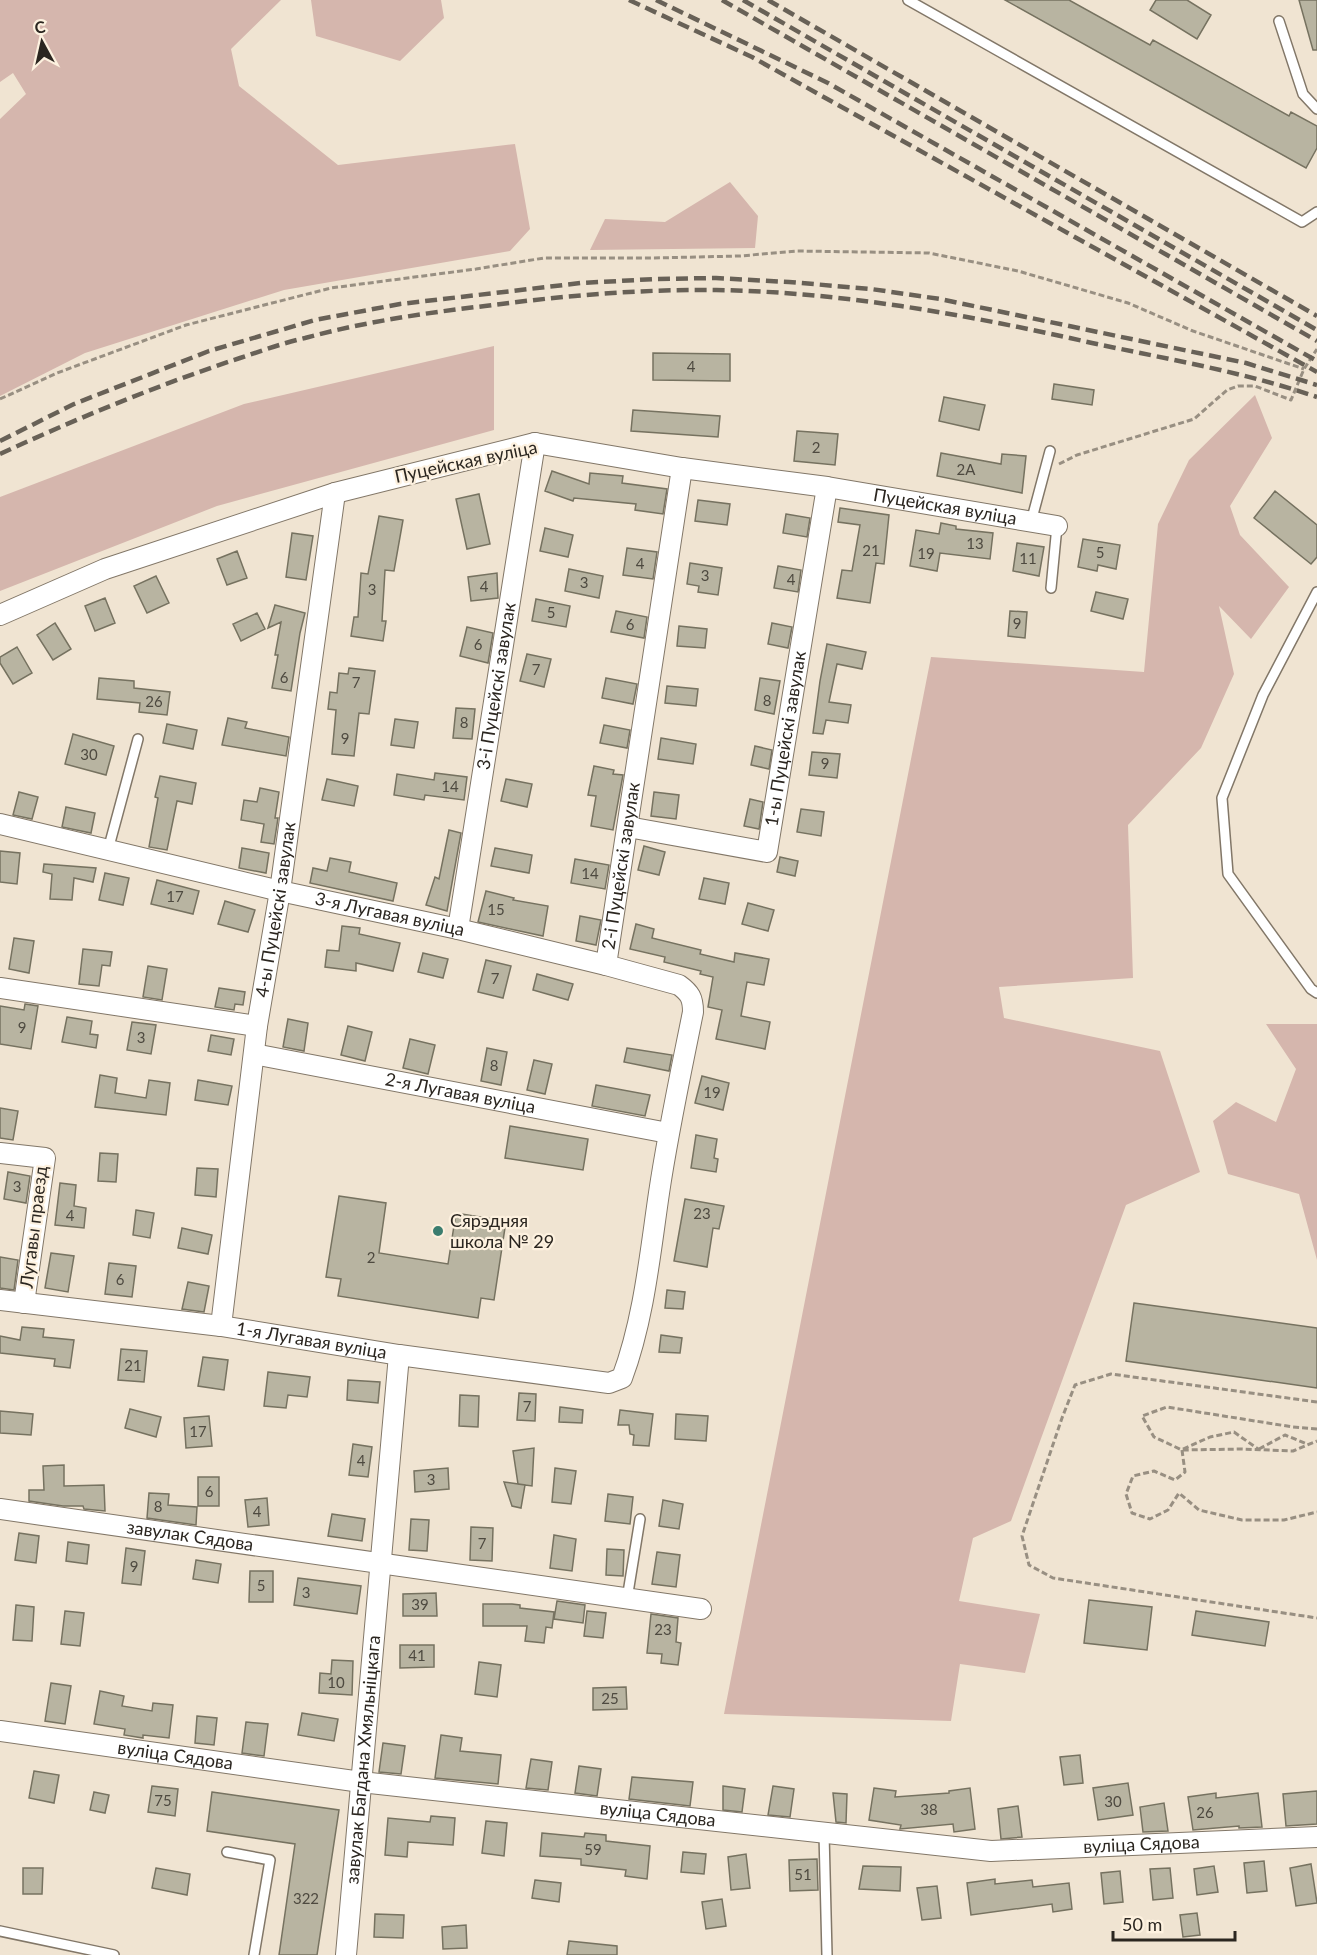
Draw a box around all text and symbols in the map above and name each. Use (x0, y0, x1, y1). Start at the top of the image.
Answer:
north arrow (12, 12, 72, 72)
text: С (33, 16, 47, 37)
house number: 4 (687, 357, 696, 375)
street label: Пуцейская вуліца (393, 435, 539, 487)
house number: 2 (812, 438, 820, 456)
house number: 2А (957, 460, 976, 478)
street label: Пуцейская вуліца (872, 483, 1019, 529)
house number: 13 (966, 534, 984, 552)
house number: 21 (862, 541, 880, 559)
house number: 5 (1096, 543, 1104, 561)
house number: 19 (917, 544, 935, 562)
house number: 11 (1019, 549, 1037, 567)
house number: 4 (636, 554, 645, 572)
house number: 3 (701, 566, 709, 584)
house number: 4 (787, 570, 796, 588)
house number: 3 (580, 573, 588, 591)
house number: 4 (480, 577, 489, 595)
house number: 3 (368, 580, 376, 598)
street label: 3-і Пуцейскі завулак (471, 600, 520, 771)
house number: 5 (547, 603, 555, 621)
house number: 9 (1013, 614, 1021, 632)
house number: 6 (626, 615, 635, 633)
house number: 6 (474, 635, 483, 653)
street label: 1-ы Пуцейскі завулак (759, 649, 810, 828)
house number: 7 (532, 660, 541, 678)
house number: 6 (280, 668, 289, 686)
house number: 7 (352, 673, 361, 691)
house number: 8 (763, 691, 771, 709)
house number: 26 (145, 692, 163, 710)
house number: 8 (460, 713, 468, 731)
house number: 9 (341, 729, 349, 747)
house number: 30 (80, 745, 98, 763)
house number: 9 (821, 754, 829, 772)
house number: 14 (441, 777, 459, 795)
street label: 2-і Пуцейскі завулак (597, 780, 644, 951)
street label: 4-ы Пуцейскі завулак (250, 820, 300, 999)
house number: 14 (581, 864, 599, 882)
house number: 17 (166, 887, 184, 905)
street label: 3-я Лугавая вуліца (313, 887, 467, 940)
house number: 15 (487, 900, 505, 918)
house number: 7 (491, 969, 500, 987)
house number: 9 (18, 1018, 26, 1036)
house number: 3 (137, 1028, 145, 1046)
house number: 8 (490, 1056, 498, 1074)
street label: 2-я Лугавая вуліца (384, 1067, 537, 1117)
house number: 19 (703, 1083, 721, 1101)
street label: Лугавы праезд (14, 1165, 51, 1290)
house number: 3 (13, 1177, 21, 1195)
house number: 23 (693, 1204, 711, 1222)
house number: 4 (66, 1206, 75, 1224)
place label: Сярэдняя школа № 29 (450, 1209, 554, 1252)
marker: Сярэдняя школа № 29 (431, 1224, 445, 1238)
house number: 2 (367, 1248, 375, 1266)
house number: 6 (116, 1270, 125, 1288)
street label: 1-я Лугавая вуліца (235, 1317, 388, 1363)
house number: 21 (124, 1356, 142, 1374)
house number: 7 (523, 1397, 532, 1415)
house number: 17 (189, 1422, 207, 1440)
house number: 4 (357, 1451, 366, 1469)
house number: 3 (427, 1470, 435, 1488)
house number: 6 (205, 1482, 214, 1500)
house number: 8 (154, 1497, 162, 1515)
house number: 4 (253, 1502, 262, 1520)
street label: завулак Сядова (126, 1515, 255, 1555)
house number: 7 (478, 1534, 487, 1552)
house number: 9 (130, 1557, 138, 1575)
house number: 5 (257, 1576, 265, 1594)
house number: 3 (302, 1583, 310, 1601)
house number: 39 (411, 1595, 429, 1613)
house number: 23 (654, 1620, 672, 1638)
street label: завулак Багдана Хмяльніцкага (340, 1634, 384, 1885)
house number: 41 (408, 1646, 426, 1664)
house number: 10 (327, 1673, 345, 1691)
house number: 25 (601, 1689, 619, 1707)
street label: вуліца Сядова (116, 1736, 235, 1774)
house number: 75 (154, 1791, 172, 1809)
house number: 30 (1104, 1792, 1122, 1810)
street label: вуліца Сядова (599, 1796, 717, 1831)
house number: 38 (920, 1800, 938, 1818)
house number: 26 (1196, 1803, 1214, 1821)
street label: вуліца Сядова (1083, 1830, 1200, 1857)
house number: 59 (584, 1840, 602, 1858)
house number: 51 (794, 1865, 812, 1883)
house number: 322 (293, 1889, 319, 1907)
scale bar (1113, 1904, 1234, 1942)
text: 50 m (1122, 1913, 1162, 1935)

